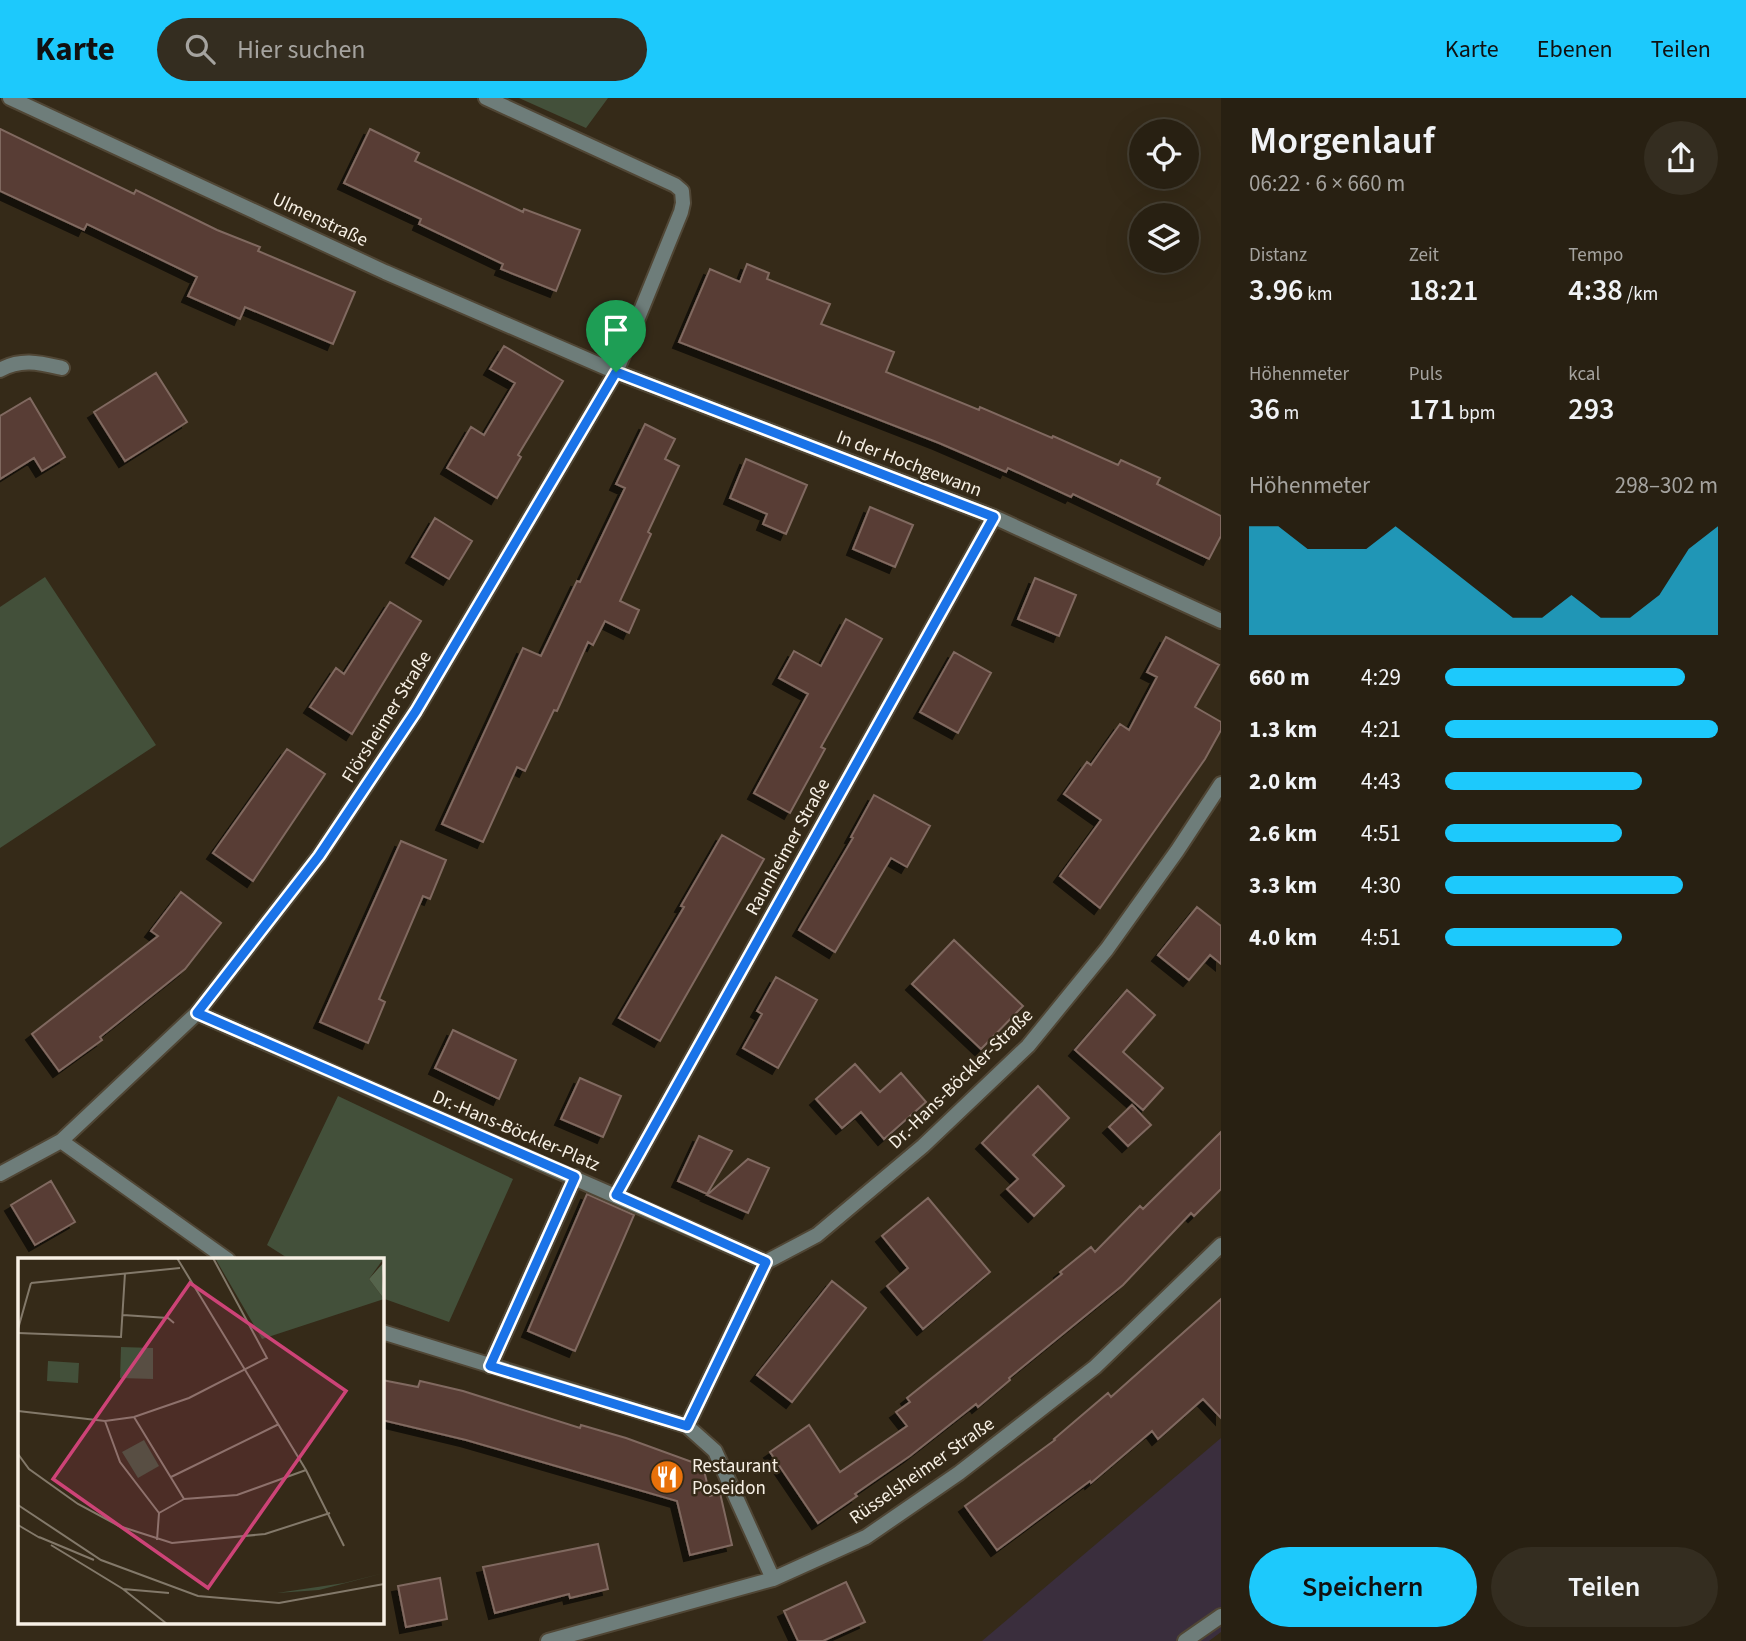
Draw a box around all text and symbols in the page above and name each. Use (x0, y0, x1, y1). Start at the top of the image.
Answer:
search box (157, 18, 647, 81)
text: Karte (35, 26, 115, 73)
icon: search (181, 30, 219, 68)
text: Hier suchen (237, 31, 366, 68)
text: Karte (1445, 32, 1499, 67)
text: Ebenen (1537, 32, 1613, 67)
text: Teilen (1651, 32, 1711, 67)
text: Morgenlauf (1249, 114, 1435, 168)
map controls (1129, 119, 1199, 273)
button: locate (1129, 119, 1199, 189)
button: share (1644, 121, 1718, 195)
text: 06:22 · 6 × 660 m (1249, 167, 1405, 200)
street label: Ulmenstraße (268, 186, 372, 254)
button: layers (1129, 203, 1199, 273)
text: Distanz (1249, 242, 1307, 269)
text: Zeit (1409, 242, 1439, 269)
text: Tempo (1568, 242, 1623, 269)
text: 3.96 (1249, 269, 1303, 312)
text: 18:21 (1409, 269, 1478, 312)
text: 4:38 (1568, 269, 1623, 312)
text: km (1303, 281, 1332, 308)
text: /km (1623, 281, 1658, 308)
pin (586, 300, 646, 372)
icon: arrive (597, 311, 635, 349)
text: Höhenmeter (1249, 361, 1349, 388)
text: Puls (1409, 361, 1443, 388)
text: kcal (1568, 361, 1600, 388)
text: 36 (1249, 388, 1280, 431)
text: 171 (1409, 388, 1455, 431)
text: 293 (1568, 388, 1615, 431)
text: m (1280, 400, 1299, 427)
text: bpm (1455, 400, 1495, 427)
street label: In der Hochgewann (832, 424, 986, 504)
text: Höhenmeter (1249, 469, 1370, 502)
text: 298–302 m (1615, 469, 1718, 502)
street label: Flörsheimer Straße (335, 646, 439, 788)
text: 660 m (1249, 661, 1310, 694)
text: 4:29 (1361, 661, 1401, 694)
text: 1.3 km (1249, 713, 1317, 746)
text: 4:21 (1361, 713, 1401, 746)
text: 2.0 km (1249, 765, 1317, 798)
text: 4:43 (1361, 765, 1401, 798)
street label: Raunheimer Straße (739, 773, 837, 921)
text: 2.6 km (1249, 817, 1317, 850)
text: 4:51 (1361, 817, 1401, 850)
text: 3.3 km (1249, 869, 1317, 902)
text: 4:30 (1361, 869, 1401, 902)
text: 4.0 km (1249, 921, 1317, 954)
text: 4:51 (1361, 921, 1401, 954)
street label: Dr.-Hans-Böckler-Straße (883, 1003, 1039, 1155)
street label: Dr.-Hans-Böckler-Platz (428, 1083, 604, 1179)
inset map (18, 1258, 383, 1624)
street label: Rüsselsheimer Straße (844, 1411, 1000, 1531)
place label: Restaurant Poseidon (692, 1453, 779, 1502)
restaurant icon: Restaurant Poseidon (648, 1458, 686, 1496)
button: Speichern (1249, 1547, 1477, 1627)
button: Teilen (1491, 1547, 1718, 1627)

